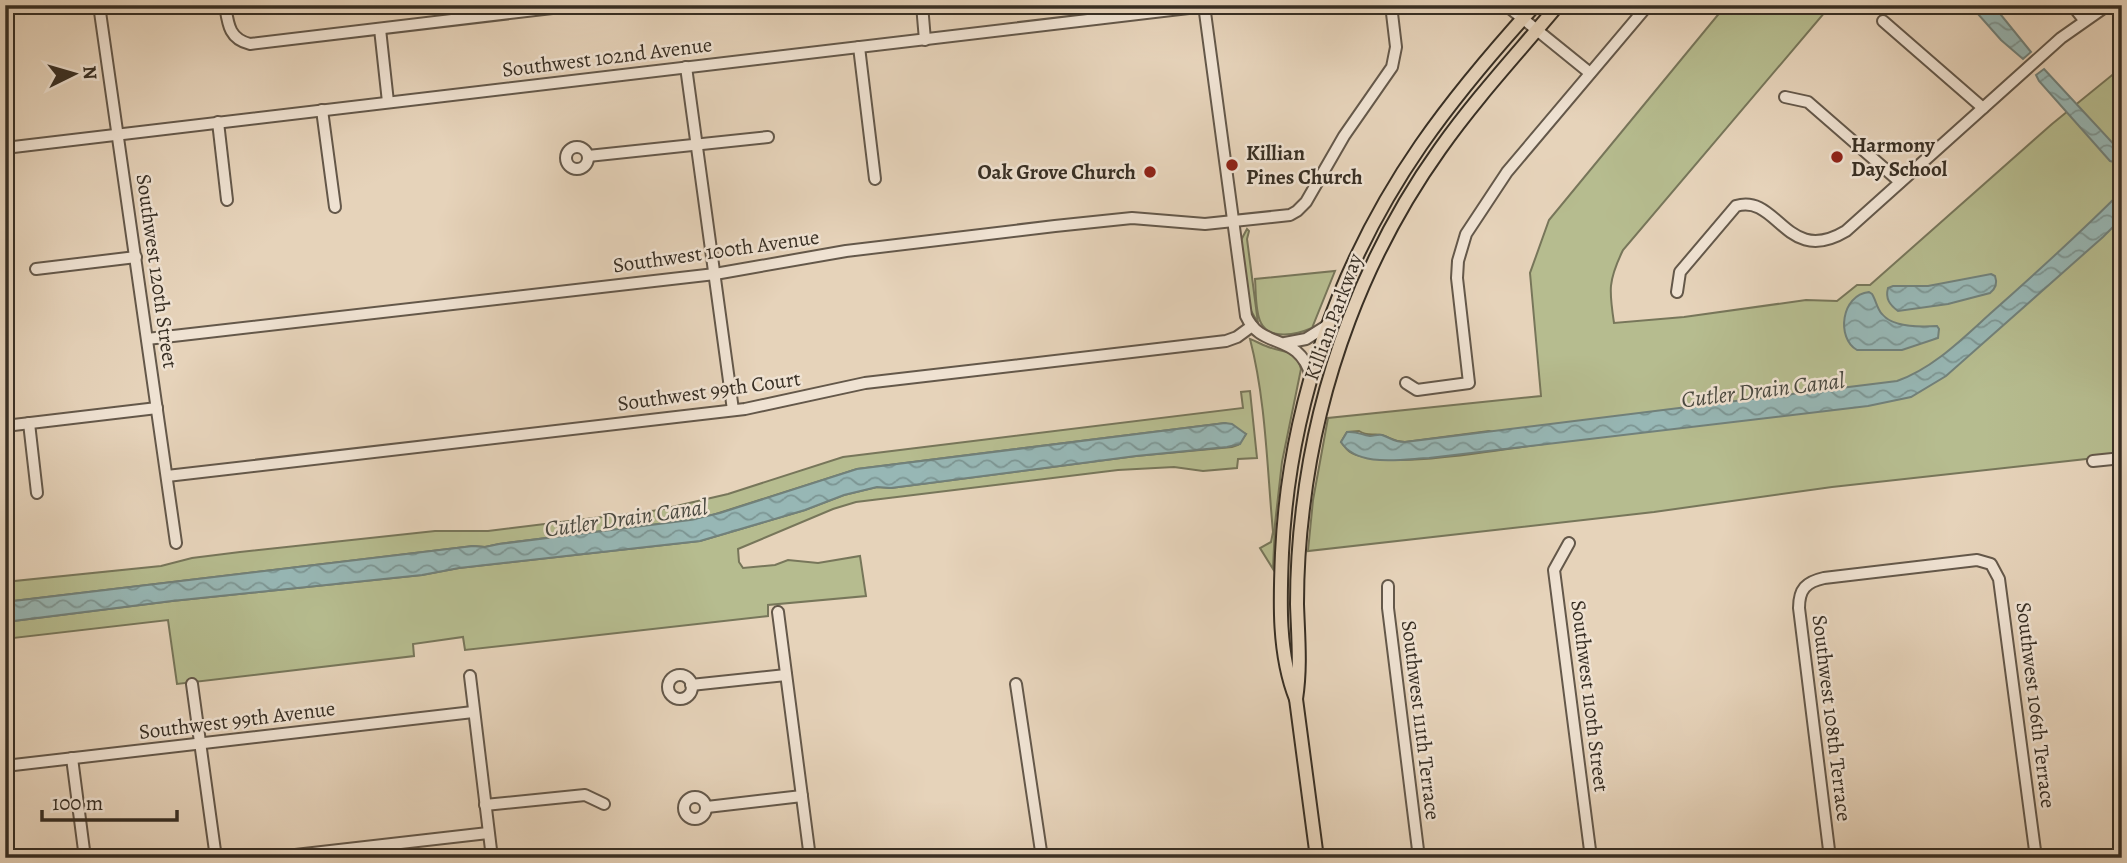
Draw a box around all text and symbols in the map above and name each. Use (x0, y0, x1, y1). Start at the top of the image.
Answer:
street label: Southwest 102nd Avenue (500, 30, 714, 84)
north arrow (38, 38, 108, 108)
text: N (76, 65, 104, 81)
place label: Harmony Day School (1851, 131, 1948, 183)
place label: Killian Pines Church (1246, 139, 1363, 191)
marker: Harmony Day School (1829, 149, 1845, 165)
marker: Killian Pines Church (1224, 157, 1240, 173)
place label: Oak Grove Church (977, 158, 1136, 186)
marker: Oak Grove Church (1142, 164, 1158, 180)
street label: Southwest 120th Street (129, 172, 185, 370)
street label: Southwest 100th Avenue (611, 223, 821, 279)
street label: Killian Parkway (1297, 249, 1369, 384)
street label: Southwest 99th Court (616, 364, 802, 418)
water label: Cutler Drain Canal (1680, 365, 1847, 415)
water label: Cutler Drain Canal (542, 491, 710, 545)
street label: Southwest 110th Street (1564, 598, 1616, 794)
street label: Southwest 106th Terrace (2009, 600, 2063, 810)
street label: Southwest 108th Terrace (1805, 613, 1859, 823)
street label: Southwest 111th Terrace (1395, 619, 1447, 821)
street label: Southwest 99th Avenue (137, 694, 337, 746)
scale bar (42, 779, 177, 823)
text: 100 m (52, 789, 103, 817)

